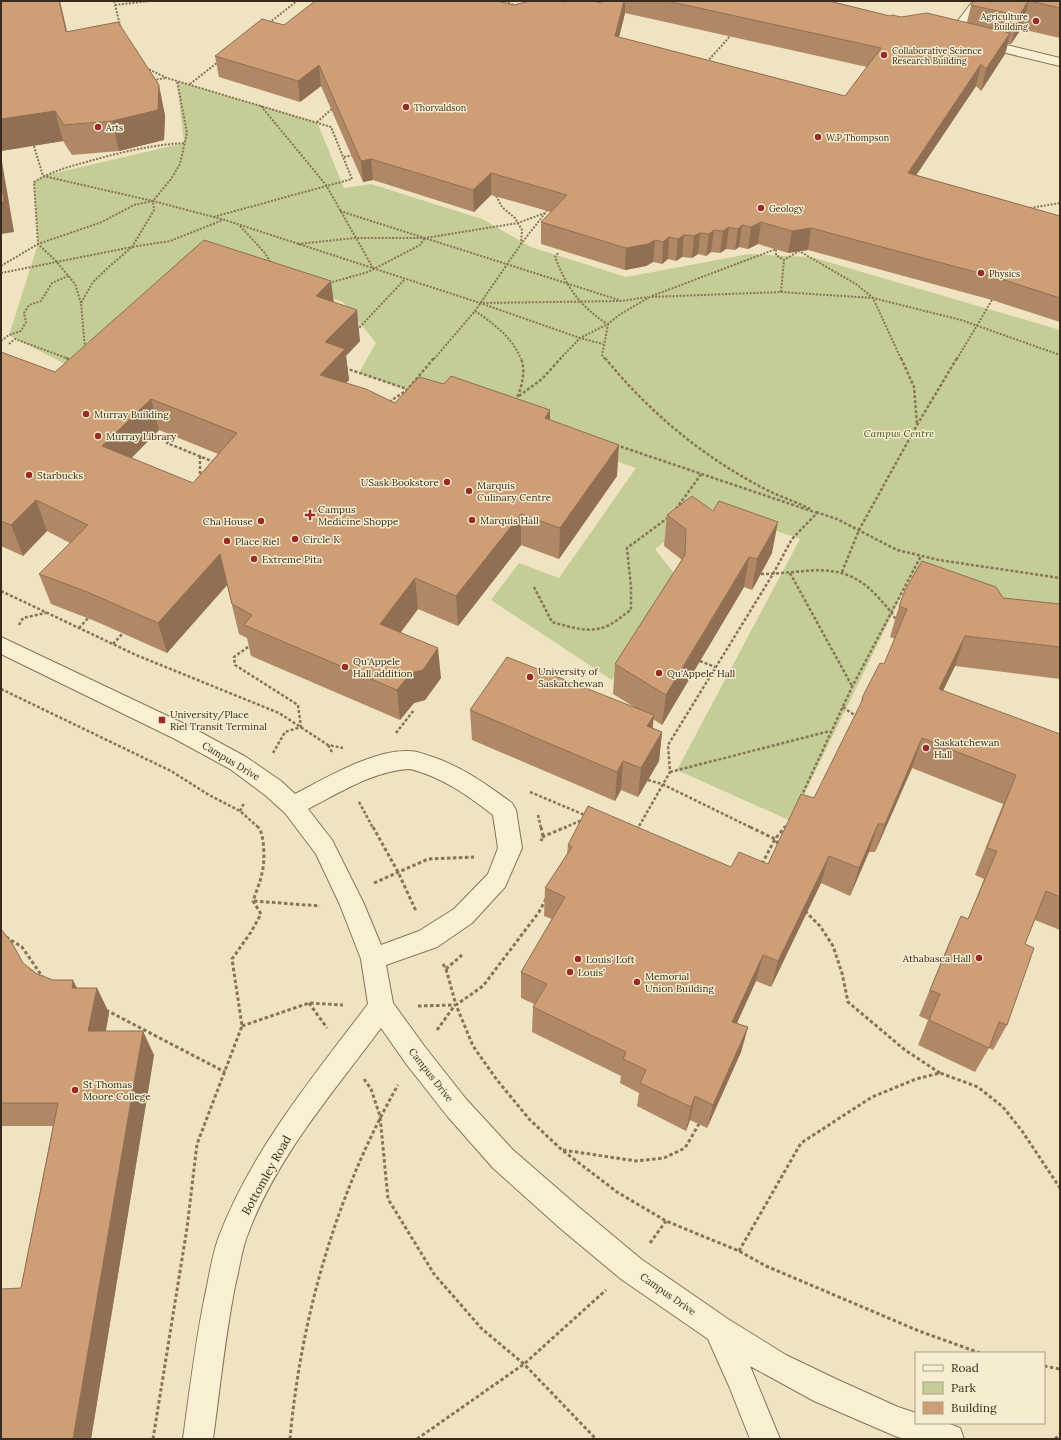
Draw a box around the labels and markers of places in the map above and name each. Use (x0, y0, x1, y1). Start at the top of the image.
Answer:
place label: Agriculture Building (980, 11, 1029, 32)
marker: Agriculture Building (1031, 16, 1041, 26)
place label: Collaborative Science Research Building (892, 45, 982, 66)
marker: Collaborative Science Research Building (879, 50, 889, 60)
marker: Thorvaldson (401, 102, 411, 112)
place label: Thorvaldson (414, 102, 467, 113)
marker: Arts (93, 122, 103, 132)
place label: Arts (105, 122, 123, 133)
marker: W.P Thompson (813, 132, 823, 142)
place label: W.P Thompson (826, 132, 890, 143)
marker: Geology (756, 203, 766, 213)
place label: Geology (769, 203, 804, 214)
marker: Physics (976, 268, 986, 278)
place label: Physics (989, 268, 1020, 279)
place label: Murray Building (94, 408, 169, 421)
marker: Murray Building (81, 409, 91, 419)
place label: Murray Library (106, 430, 177, 443)
marker: Murray Library (93, 431, 103, 441)
place label: Starbucks (37, 469, 83, 482)
marker: Starbucks (24, 470, 34, 480)
place label: USask Bookstore (361, 476, 440, 489)
marker: USask Bookstore (442, 477, 452, 487)
place label: Marquis Culinary Centre (477, 479, 552, 504)
marker: Marquis Culinary Centre (464, 486, 474, 496)
place label: Campus Medicine Shoppe (318, 503, 399, 528)
marker: Campus Medicine Shoppe (305, 510, 315, 520)
place label: Marquis Hall (480, 514, 539, 527)
place label: Cha House (203, 515, 254, 528)
marker: Marquis Hall (467, 515, 477, 525)
marker: Cha House (256, 516, 266, 526)
place label: Circle K (303, 533, 340, 546)
marker: Circle K (290, 534, 300, 544)
place label: Place Riel (235, 535, 280, 548)
marker: Place Riel (222, 536, 232, 546)
place label: Extreme Pita (262, 553, 322, 566)
marker: Extreme Pita (249, 554, 259, 564)
place label: Qu'Appele Hall addition (353, 655, 413, 680)
marker: Qu'Appele Hall addition (340, 662, 350, 672)
place label: University of Saskatchewan (538, 665, 604, 690)
place label: Qu'Appele Hall (667, 667, 736, 680)
marker: Qu'Appele Hall (654, 668, 664, 678)
marker: University of Saskatchewan (525, 672, 535, 682)
place label: University/Place Riel Transit Terminal (170, 708, 267, 733)
marker: University/Place Riel Transit Terminal (157, 715, 167, 725)
place label: Saskatchewan Hall (934, 736, 1000, 761)
marker: Saskatchewan Hall (921, 743, 931, 753)
place label: Athabasca Hall (902, 952, 971, 965)
place label: Louis' Loft (586, 953, 635, 966)
marker: Athabasca Hall (974, 953, 984, 963)
marker: Louis' Loft (573, 954, 583, 964)
place label: Louis' (578, 966, 605, 979)
marker: Louis' (565, 967, 575, 977)
place label: Memorial Union Building (645, 970, 714, 995)
marker: Memorial Union Building (632, 977, 642, 987)
place label: St Thomas Moore College (83, 1078, 151, 1103)
marker: St Thomas Moore College (70, 1085, 80, 1095)

